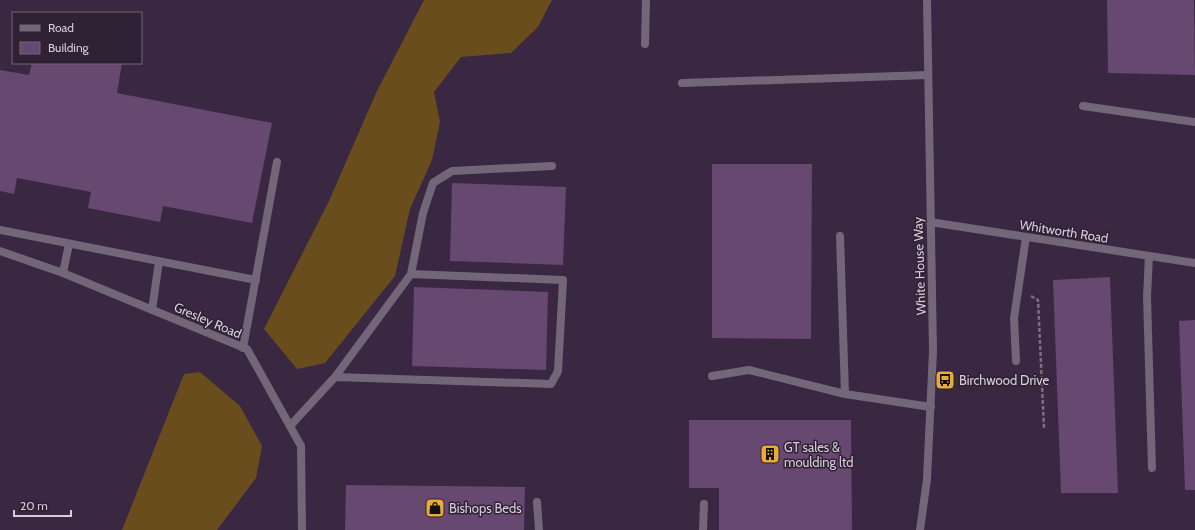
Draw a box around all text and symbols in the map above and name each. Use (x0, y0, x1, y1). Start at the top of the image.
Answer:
legend (12, 12, 142, 64)
text: Road (48, 20, 74, 35)
text: Building (48, 40, 90, 55)
street label: White House Way (909, 216, 929, 315)
street label: Whitworth Road (1018, 216, 1110, 246)
street label: Gresley Road (172, 299, 244, 341)
bus stop icon: Birchwood Drive (934, 369, 956, 391)
place label: Birchwood Drive (959, 372, 1050, 388)
place label: GT sales & moulding ltd (784, 439, 854, 470)
building icon: GT sales & moulding ltd (759, 443, 781, 465)
scale bar (14, 492, 71, 518)
shop icon: Bishops Beds (424, 497, 446, 519)
text: 20 m (20, 498, 48, 513)
place label: Bishops Beds (449, 500, 522, 516)

